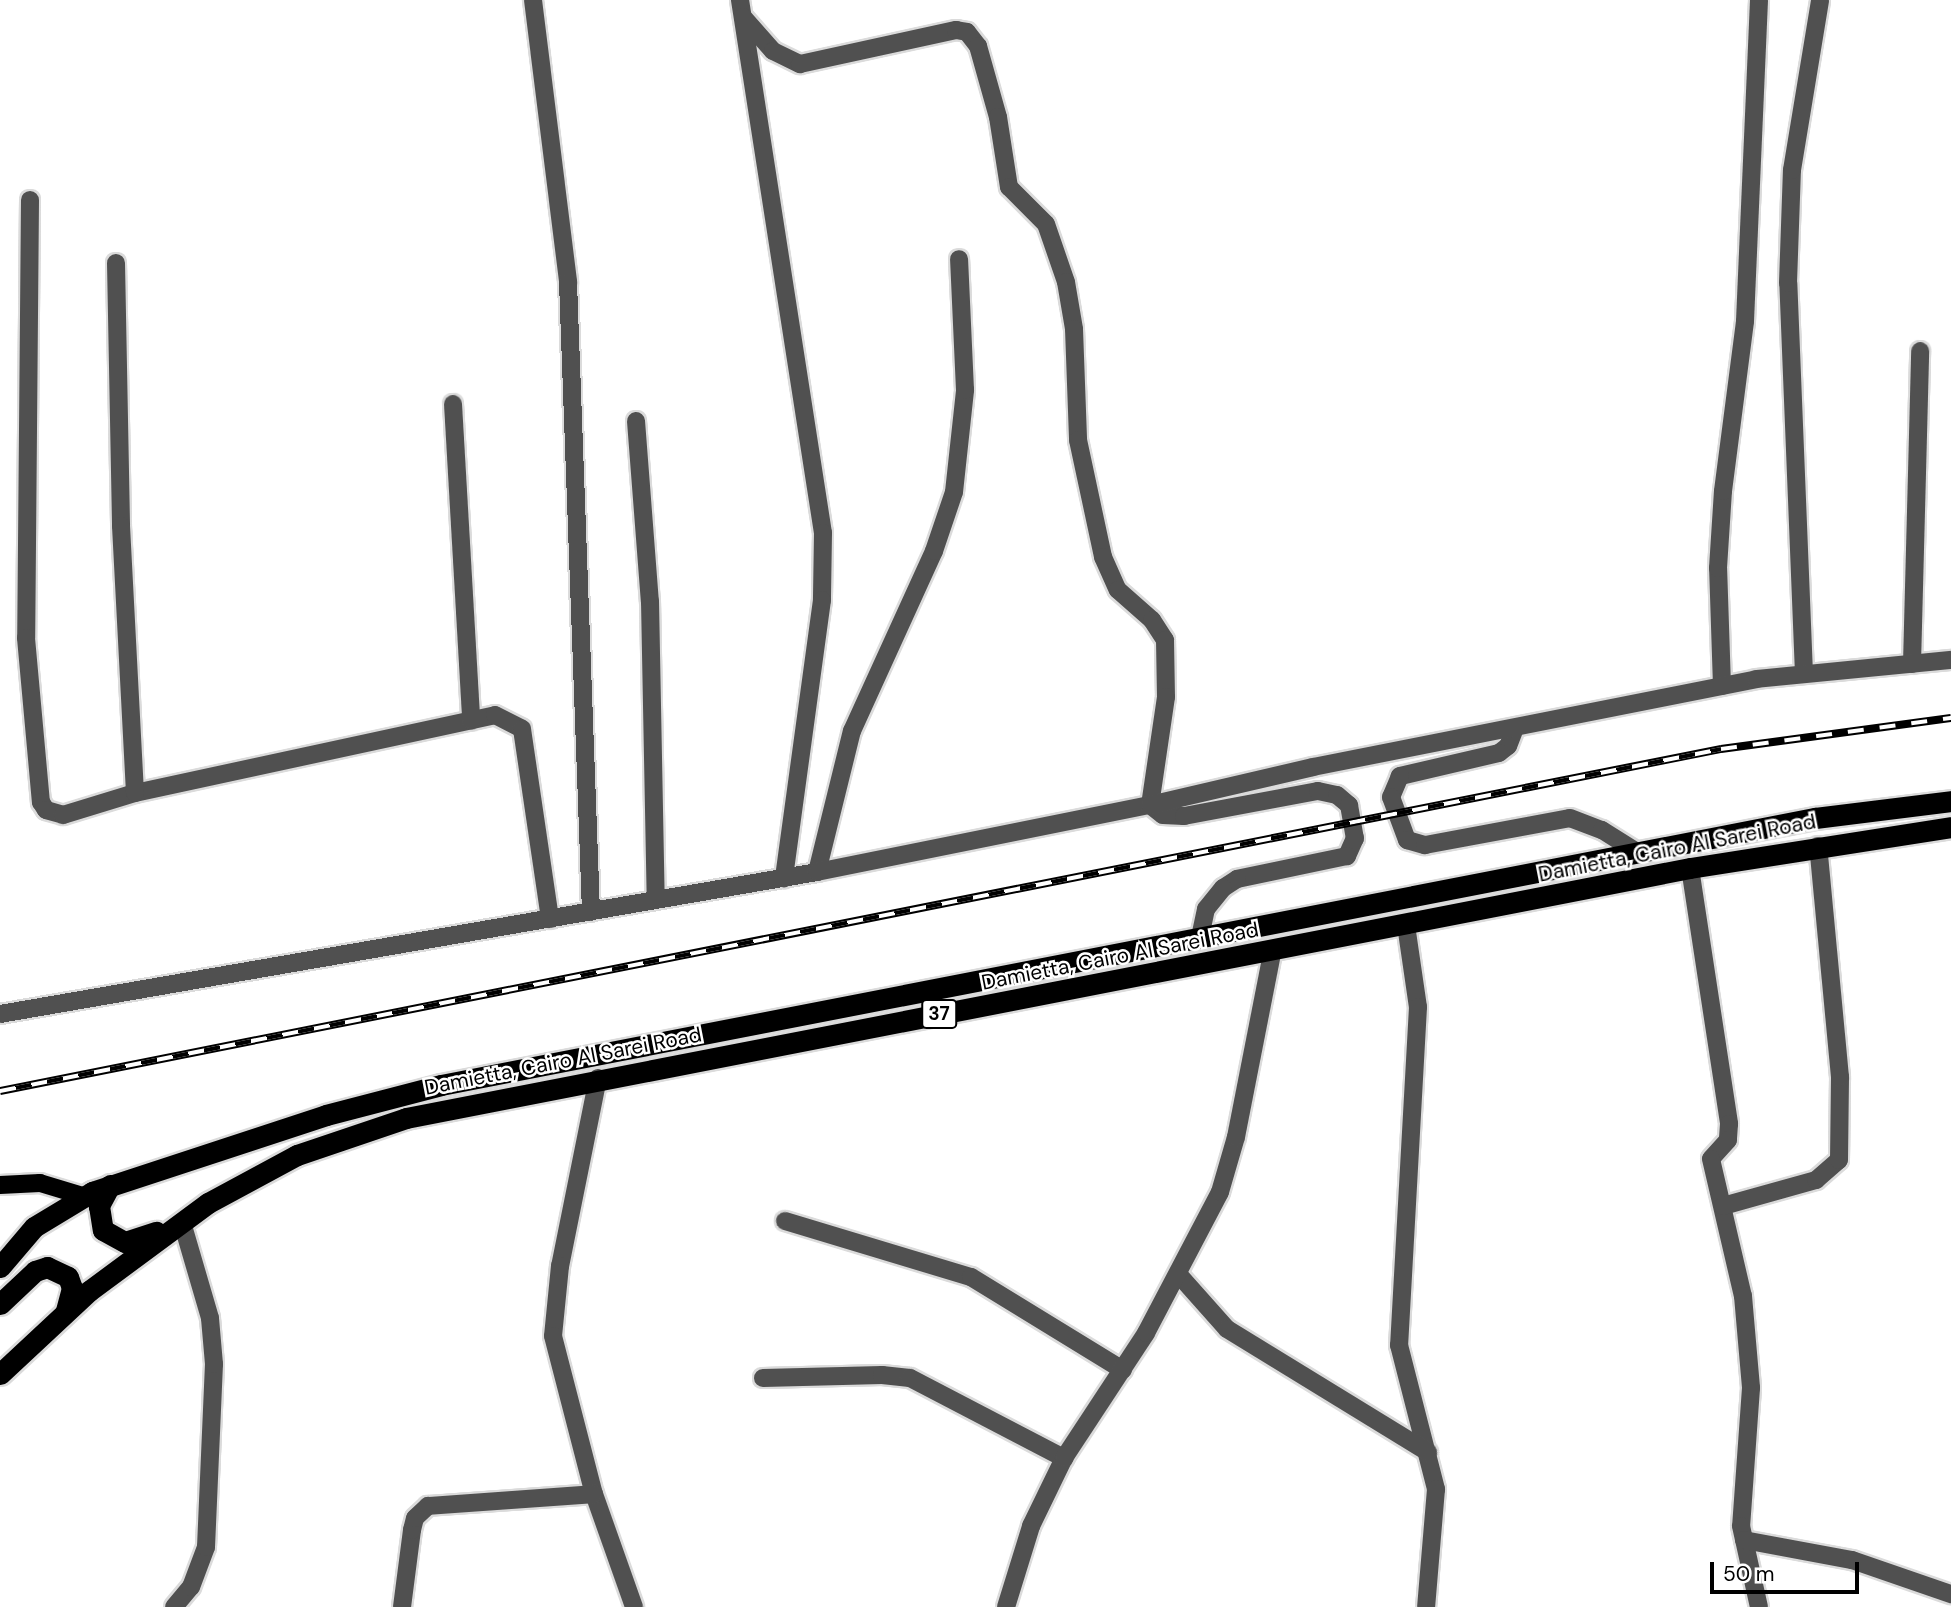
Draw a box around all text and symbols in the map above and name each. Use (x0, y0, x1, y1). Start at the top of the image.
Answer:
street label: Damietta, Cairo Al Sarei Road (1536, 809, 1818, 887)
street label: Damietta, Cairo Al Sarei Road (979, 917, 1261, 995)
road number: 37 (920, 998, 958, 1030)
street label: Damietta, Cairo Al Sarei Road (422, 1022, 704, 1100)
scale bar (1713, 1548, 1862, 1592)
text: 50 m (1723, 1560, 1774, 1588)

